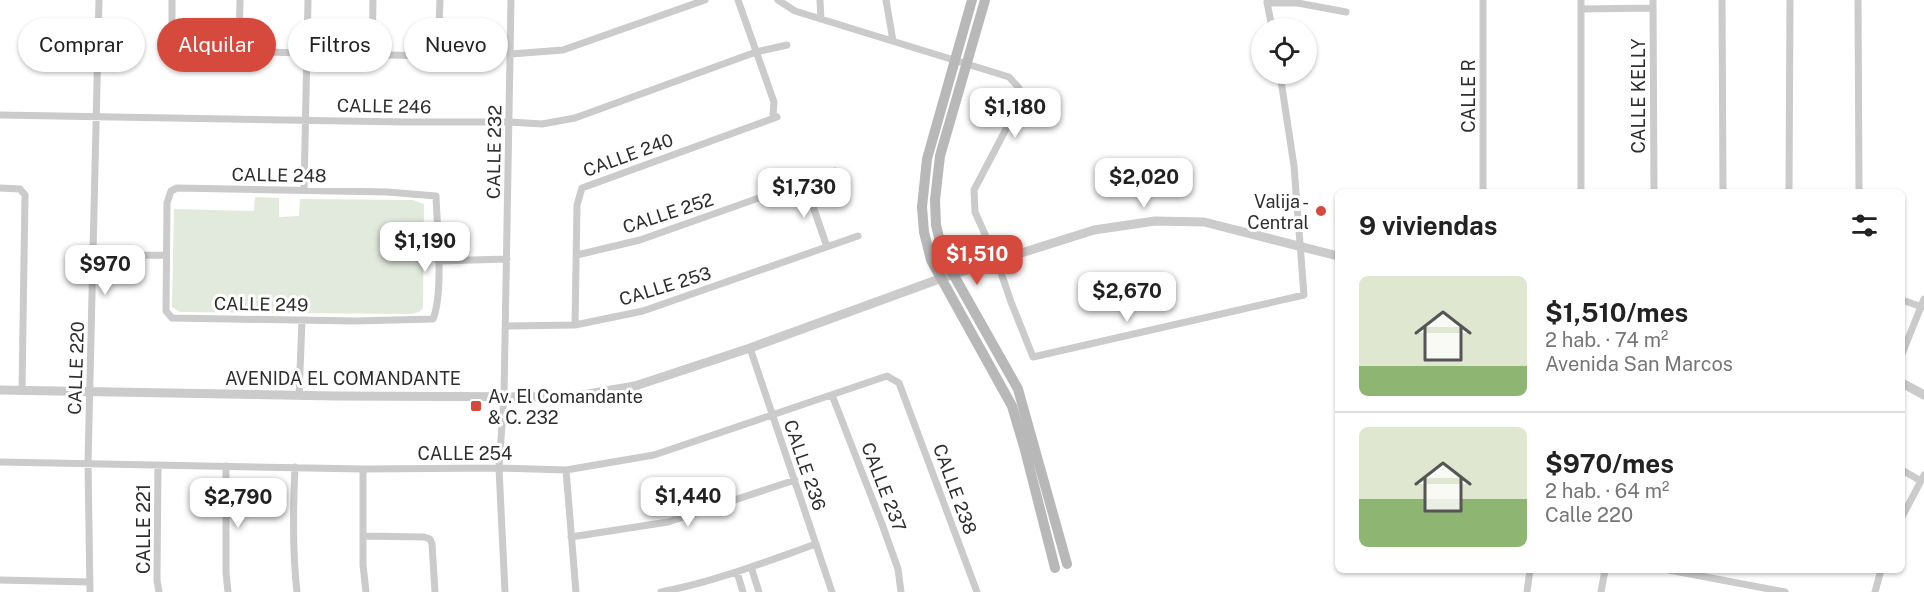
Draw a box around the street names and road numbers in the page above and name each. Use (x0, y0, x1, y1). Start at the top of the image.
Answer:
street label: CALLE KELLY (1628, 38, 1649, 153)
street label: CALLE R (1458, 59, 1479, 133)
street label: CALLE 246 (337, 95, 431, 117)
street label: CALLE 232 (483, 105, 505, 199)
street label: CALLE 240 (580, 129, 676, 181)
street label: CALLE 248 (231, 164, 327, 186)
street label: CALLE 252 (620, 188, 716, 238)
street label: CALLE 253 (617, 262, 713, 310)
street label: CALLE 249 (214, 293, 308, 315)
street label: CALLE 220 (64, 321, 88, 415)
street label: AVENIDA EL COMANDANTE (225, 368, 461, 389)
street label: CALLE 236 (780, 417, 830, 513)
street label: CALLE 237 (857, 439, 911, 535)
street label: CALLE 238 (929, 441, 981, 537)
street label: CALLE 254 (418, 443, 512, 464)
street label: CALLE 221 (133, 484, 154, 574)

